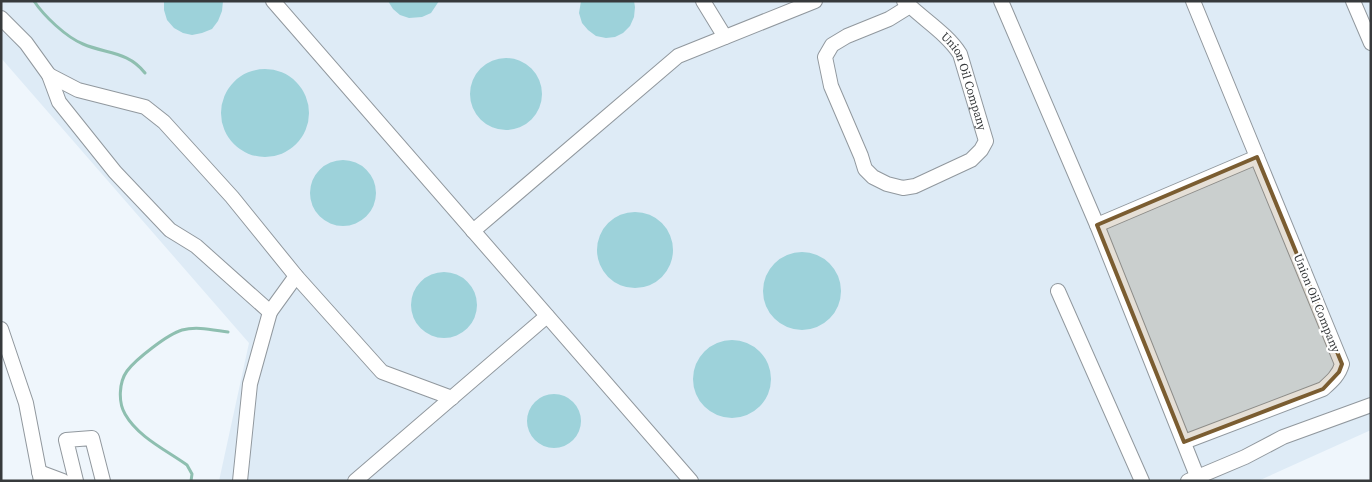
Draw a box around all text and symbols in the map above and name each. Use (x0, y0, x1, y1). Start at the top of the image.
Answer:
street label: Union Oil Company (938, 29, 991, 133)
street label: Union Oil Company (1290, 251, 1344, 356)

